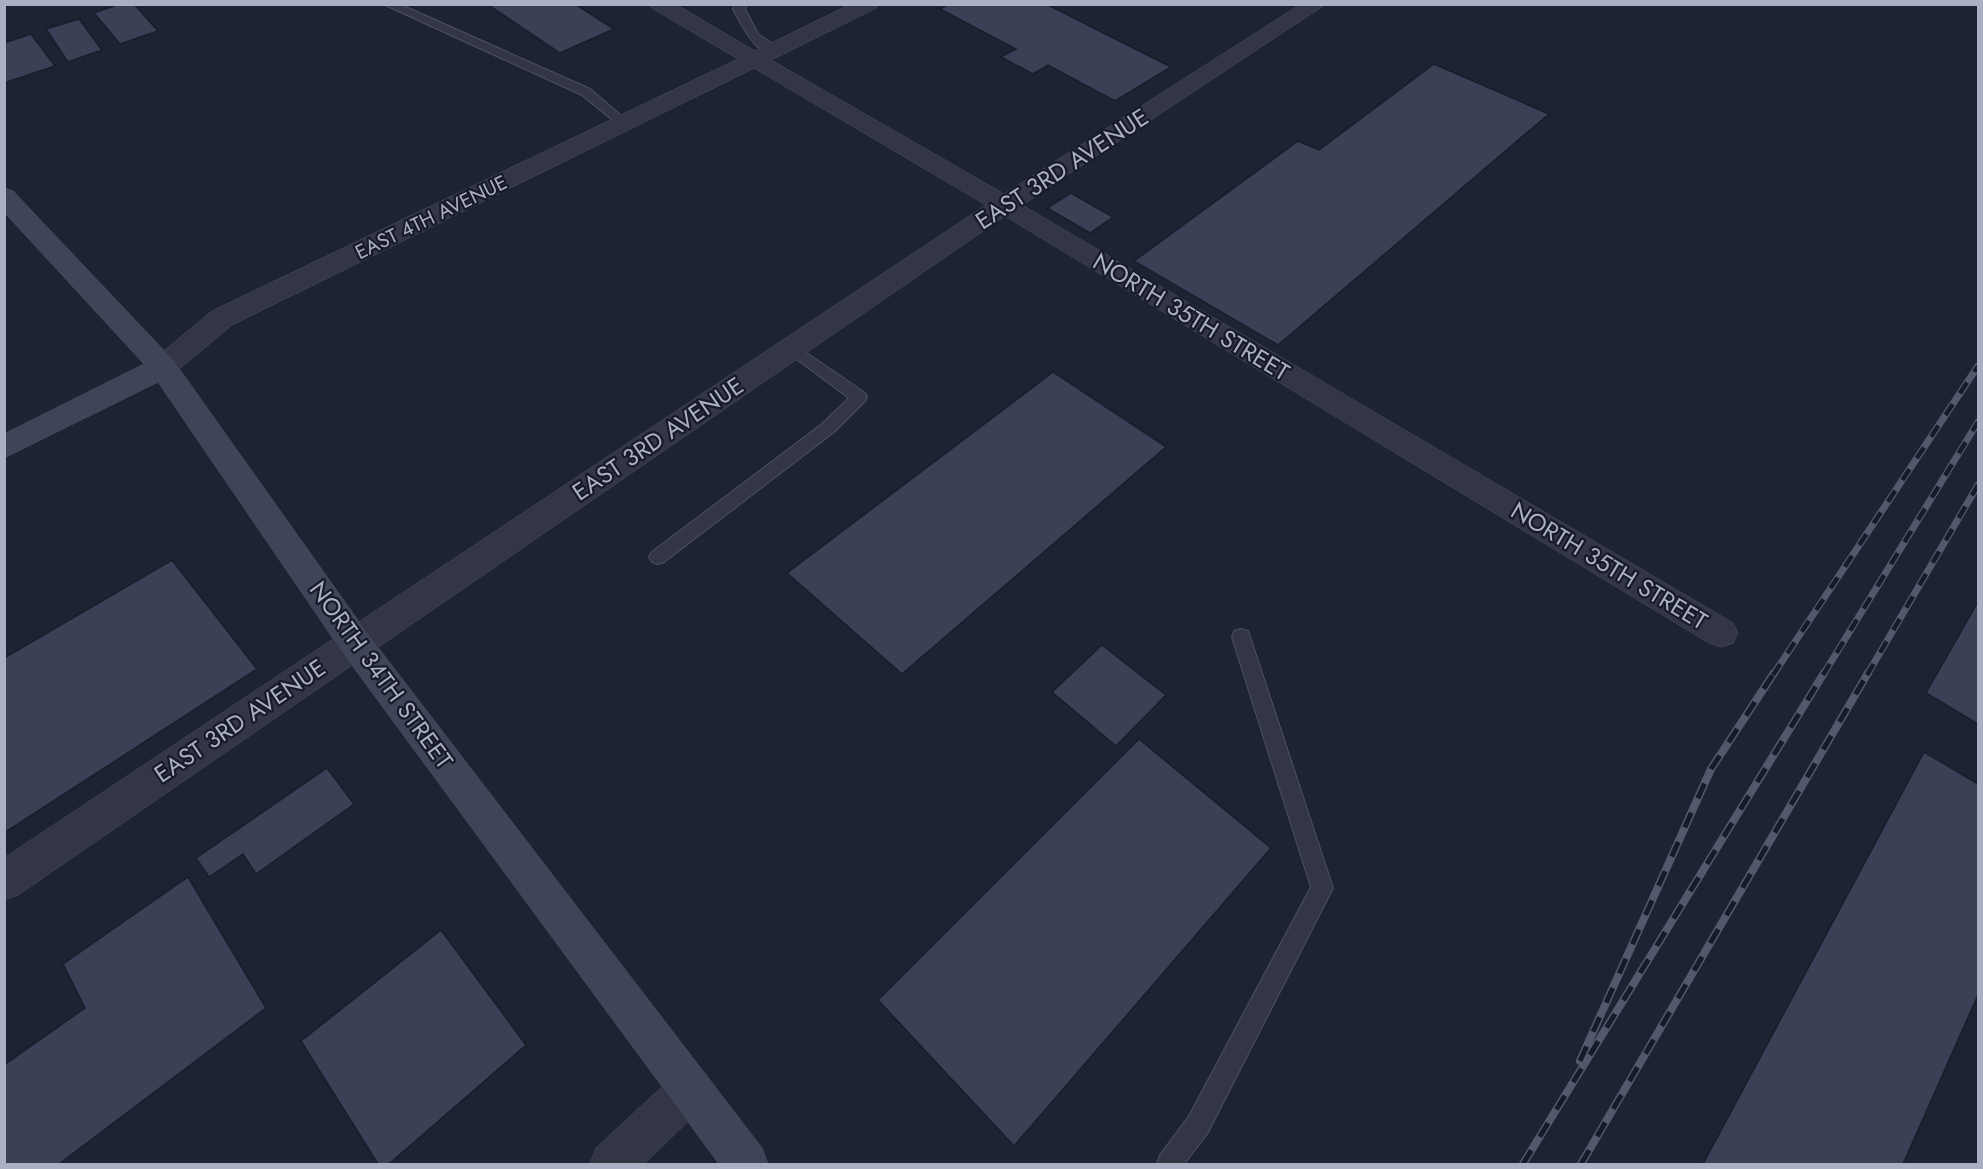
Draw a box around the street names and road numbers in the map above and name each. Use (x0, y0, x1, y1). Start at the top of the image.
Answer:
street label: EAST 3RD AVENUE (968, 99, 1155, 238)
street label: EAST 4TH AVENUE (350, 168, 512, 267)
street label: NORTH 35TH STREET (1086, 244, 1296, 389)
street label: EAST 3RD AVENUE (565, 368, 750, 509)
street label: NORTH 35TH STREET (1504, 493, 1714, 638)
street label: NORTH 34TH STREET (301, 574, 462, 776)
street label: EAST 3RD AVENUE (147, 650, 332, 791)

